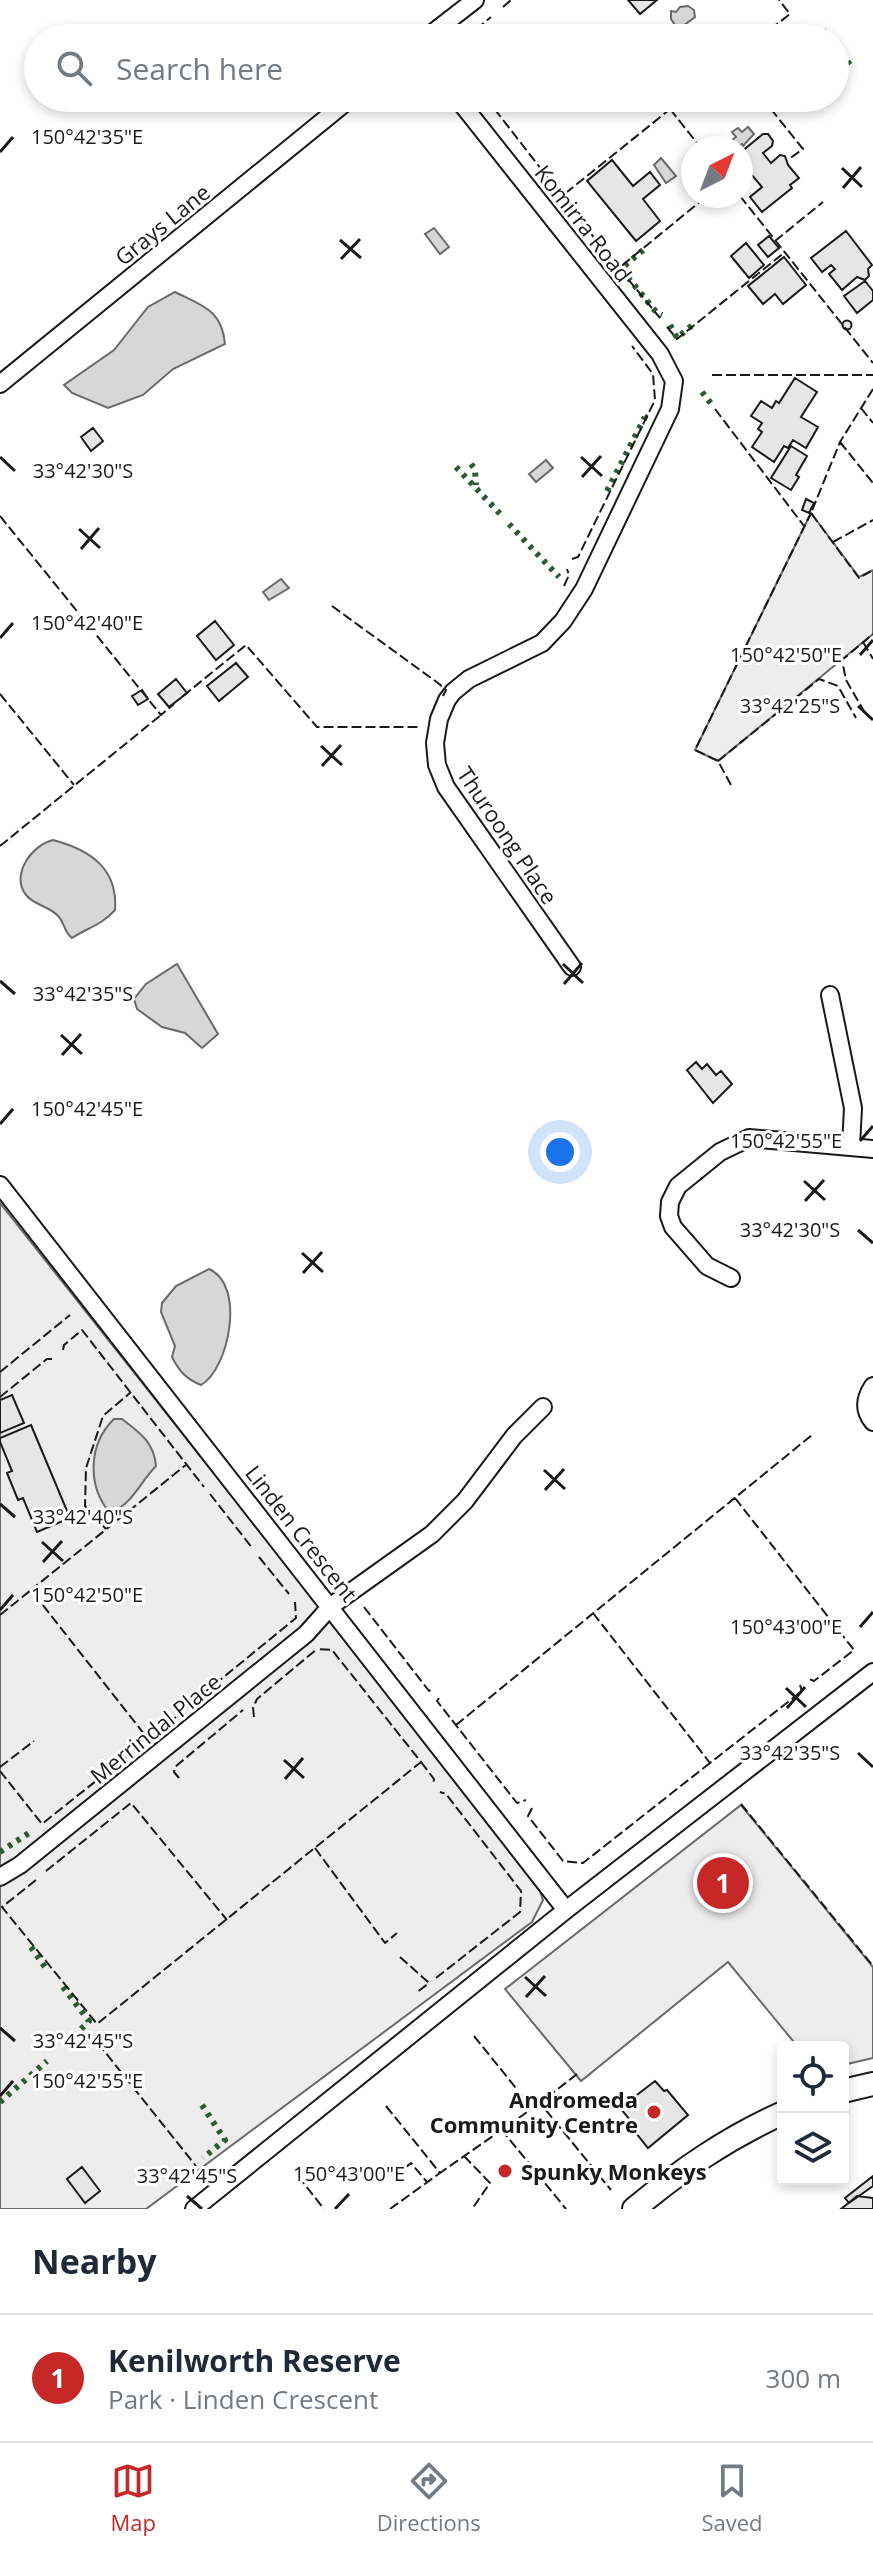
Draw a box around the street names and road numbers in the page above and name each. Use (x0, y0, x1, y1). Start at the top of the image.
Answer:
street label: Komirra Road (529, 158, 639, 288)
street label: Grays Lane (108, 176, 216, 272)
street label: Thuroong Place (451, 760, 565, 910)
street label: Linden Crescent (239, 1459, 365, 1608)
street label: Merrindal Place (83, 1666, 227, 1790)

